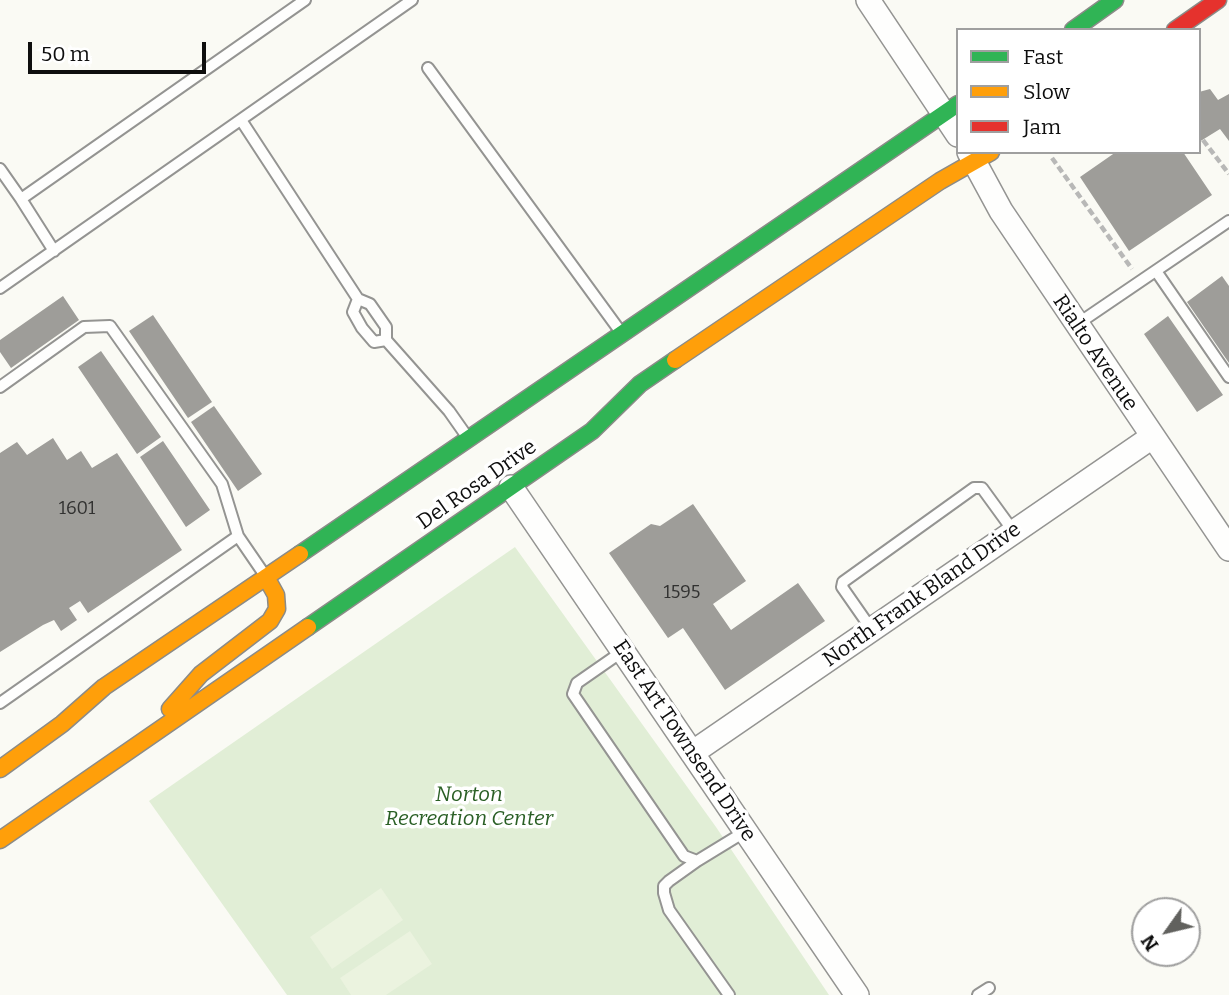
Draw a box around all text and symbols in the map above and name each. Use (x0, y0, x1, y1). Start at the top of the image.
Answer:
scale bar (32, 28, 210, 72)
legend (956, 28, 1201, 154)
text: 50 m (41, 41, 90, 67)
text: Fast (1023, 44, 1063, 70)
text: Slow (1023, 79, 1070, 105)
text: Jam (1023, 114, 1061, 140)
street label: Rialto Avenue (1047, 290, 1143, 416)
street label: Del Rosa Drive (413, 435, 541, 535)
house number: 1601 (59, 498, 95, 520)
street label: North Frank Bland Drive (818, 517, 1026, 673)
house number: 1595 (664, 582, 700, 604)
street label: East Art Townsend Drive (607, 635, 761, 847)
park label: Norton Recreation Center (385, 782, 553, 832)
north arrow (1131, 897, 1201, 967)
text: N (1136, 930, 1163, 955)

